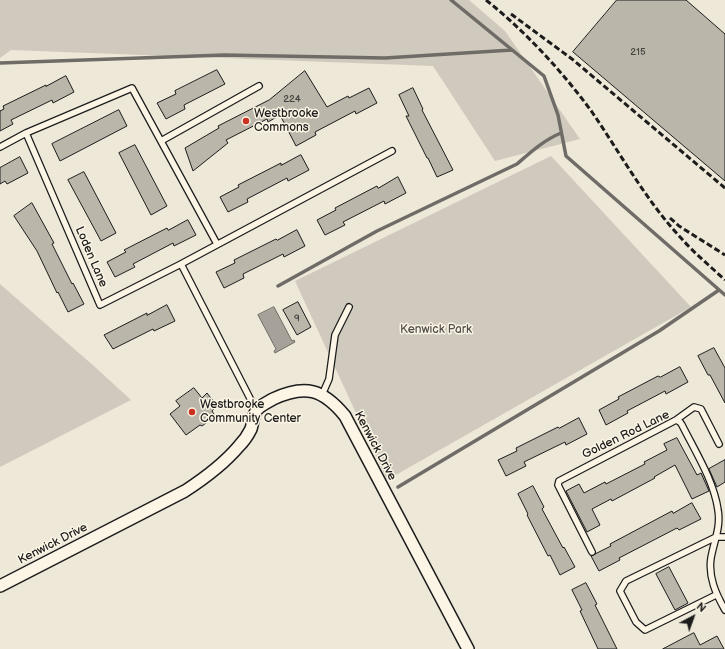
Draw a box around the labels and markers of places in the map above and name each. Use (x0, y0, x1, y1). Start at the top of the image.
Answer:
place label: Westbrooke Commons (254, 107, 318, 135)
marker: Westbrooke Commons (241, 116, 251, 126)
place label: Westbrooke Community Center (200, 398, 301, 426)
marker: Westbrooke Community Center (187, 407, 197, 417)

